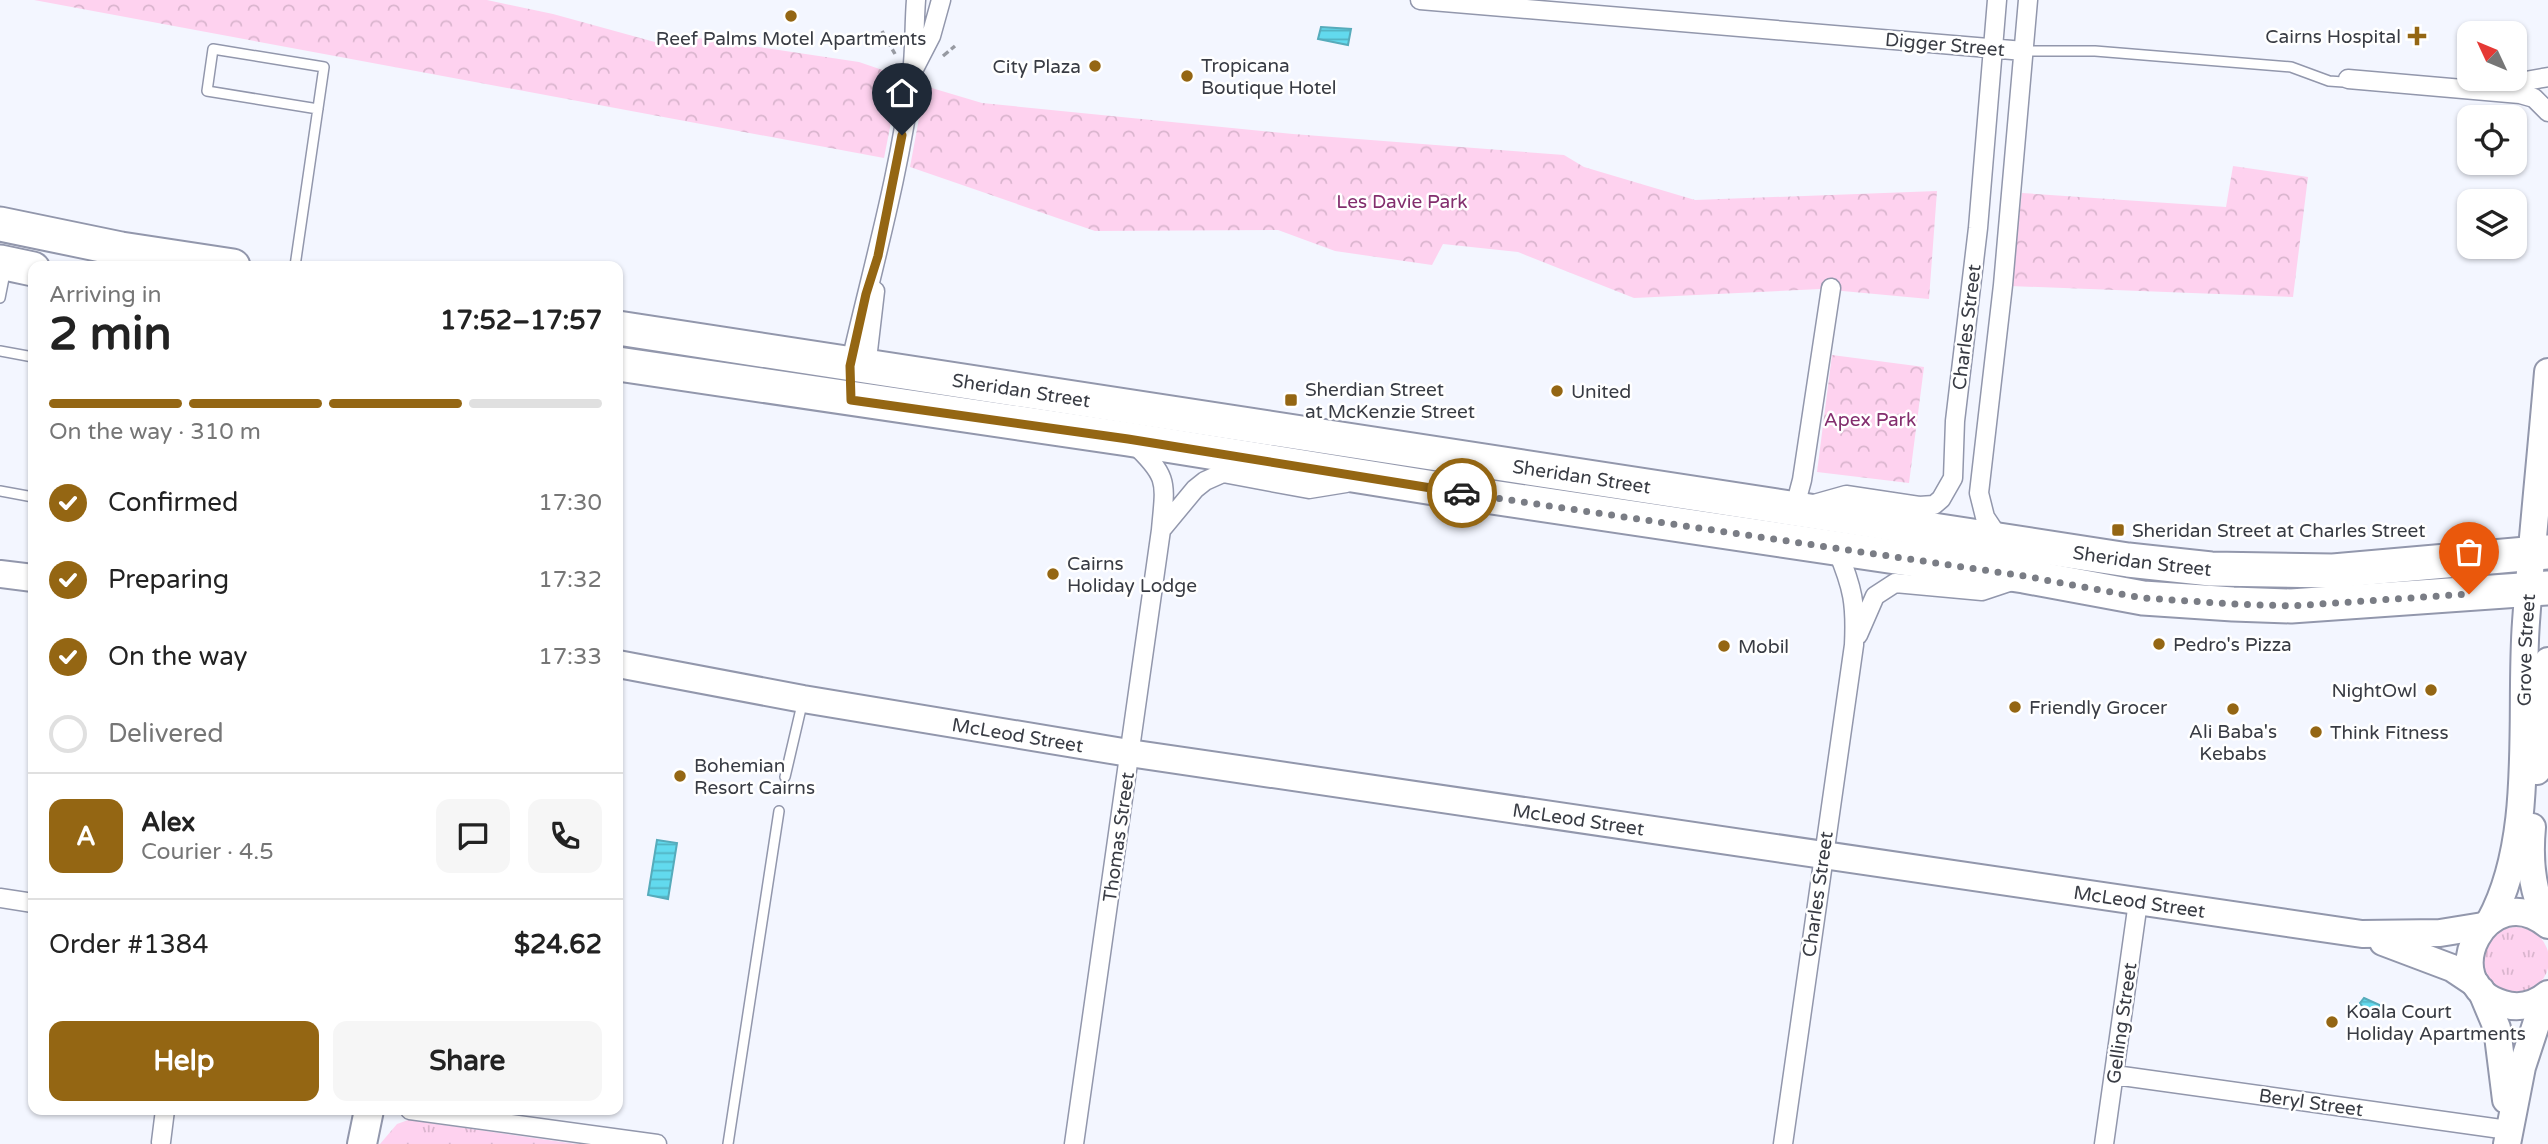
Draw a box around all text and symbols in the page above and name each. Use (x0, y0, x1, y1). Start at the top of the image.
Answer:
marker: Reef Palms Motel Apartments (783, 8, 799, 24)
north arrow (2457, 21, 2527, 91)
map controls (2457, 21, 2527, 259)
place label: Cairns Hospital (2265, 26, 2401, 48)
marker: Cairns Hospital (2407, 26, 2427, 46)
place label: Reef Palms Motel Apartments (656, 28, 926, 50)
street label: Digger Street (1884, 29, 2006, 61)
place label: Tropicana Boutique Hotel (1201, 55, 1337, 99)
place label: City Plaza (993, 56, 1081, 78)
marker: City Plaza (1087, 58, 1103, 74)
pin (872, 63, 932, 135)
marker: Tropicana Boutique Hotel (1179, 68, 1195, 84)
icon: home (883, 74, 921, 112)
button: locate (2457, 105, 2527, 175)
button: layers (2457, 189, 2527, 259)
park label: Les Davie Park (1336, 191, 1468, 213)
street label: Charles Street (1948, 263, 1986, 391)
text: Arriving in (49, 281, 162, 309)
text: 17:52–17:57 (440, 305, 602, 336)
text: 2 min (49, 307, 172, 362)
street label: Sheridan Street (951, 369, 1092, 412)
place label: Sherdian Street at McKenzie Street (1305, 379, 1475, 423)
place label: United (1571, 381, 1631, 403)
marker: United (1549, 383, 1565, 399)
marker: Sherdian Street at McKenzie Street (1283, 392, 1299, 408)
park label: Apex Park (1824, 409, 1916, 431)
text: On the way · 310 m (49, 418, 261, 446)
street label: Sheridan Street (1511, 456, 1652, 499)
courier (1427, 458, 1497, 528)
icon: car (1443, 474, 1481, 512)
icon: check (49, 484, 87, 522)
text: Confirmed (108, 487, 238, 518)
text: 17:30 (538, 489, 602, 517)
place label: Sheridan Street at Charles Street (2132, 520, 2426, 542)
marker: Sheridan Street at Charles Street (2110, 522, 2126, 538)
pin (2439, 522, 2499, 594)
icon: bag (2450, 533, 2488, 571)
street label: Sheridan Street (2071, 542, 2213, 581)
place label: Cairns Holiday Lodge (1067, 553, 1197, 597)
icon: check (49, 561, 87, 599)
text: Preparing (108, 564, 229, 595)
text: 17:32 (538, 566, 602, 594)
marker: Cairns Holiday Lodge (1045, 566, 1061, 582)
street label: Grove Street (2514, 593, 2540, 706)
place label: Pedro's Pizza (2173, 634, 2292, 656)
place label: Mobil (1738, 636, 1789, 658)
marker: Pedro's Pizza (2151, 636, 2167, 652)
icon: check (49, 638, 87, 676)
marker: Mobil (1716, 638, 1732, 654)
text: On the way (108, 641, 248, 672)
text: 17:33 (538, 643, 602, 671)
place label: NightOwl (2331, 680, 2417, 702)
marker: NightOwl (2423, 682, 2439, 698)
place label: Friendly Grocer (2029, 697, 2168, 719)
marker: Friendly Grocer (2007, 699, 2023, 715)
marker: Ali Baba's Kebabs (2225, 701, 2241, 717)
street label: McLeod Street (950, 714, 1085, 757)
text: Delivered (108, 718, 224, 749)
place label: Ali Baba's Kebabs (2189, 721, 2277, 765)
place label: Think Fitness (2330, 722, 2449, 744)
marker: Think Fitness (2308, 724, 2324, 740)
place label: Bohemian Resort Cairns (694, 755, 815, 799)
marker: Bohemian Resort Cairns (672, 768, 688, 784)
street label: Thomas Street (1099, 771, 1139, 904)
button: chat (436, 799, 510, 873)
button: phone (528, 799, 602, 873)
street label: McLeod Street (1511, 799, 1646, 840)
text: Alex (141, 807, 195, 838)
text: A (76, 821, 96, 852)
street label: Charles Street (1798, 830, 1838, 958)
text: Courier · 4.5 (141, 838, 274, 866)
street label: McLeod Street (2072, 882, 2207, 923)
text: Order #1384 (49, 929, 209, 960)
text: $24.62 (514, 929, 602, 960)
street label: Gelling Street (2103, 961, 2141, 1085)
place label: Koala Court Holiday Apartments (2346, 1001, 2526, 1045)
marker: Koala Court Holiday Apartments (2324, 1014, 2340, 1030)
button: Help (49, 1021, 319, 1101)
button: Share (333, 1021, 602, 1101)
street label: Beryl Street (2257, 1085, 2365, 1121)

